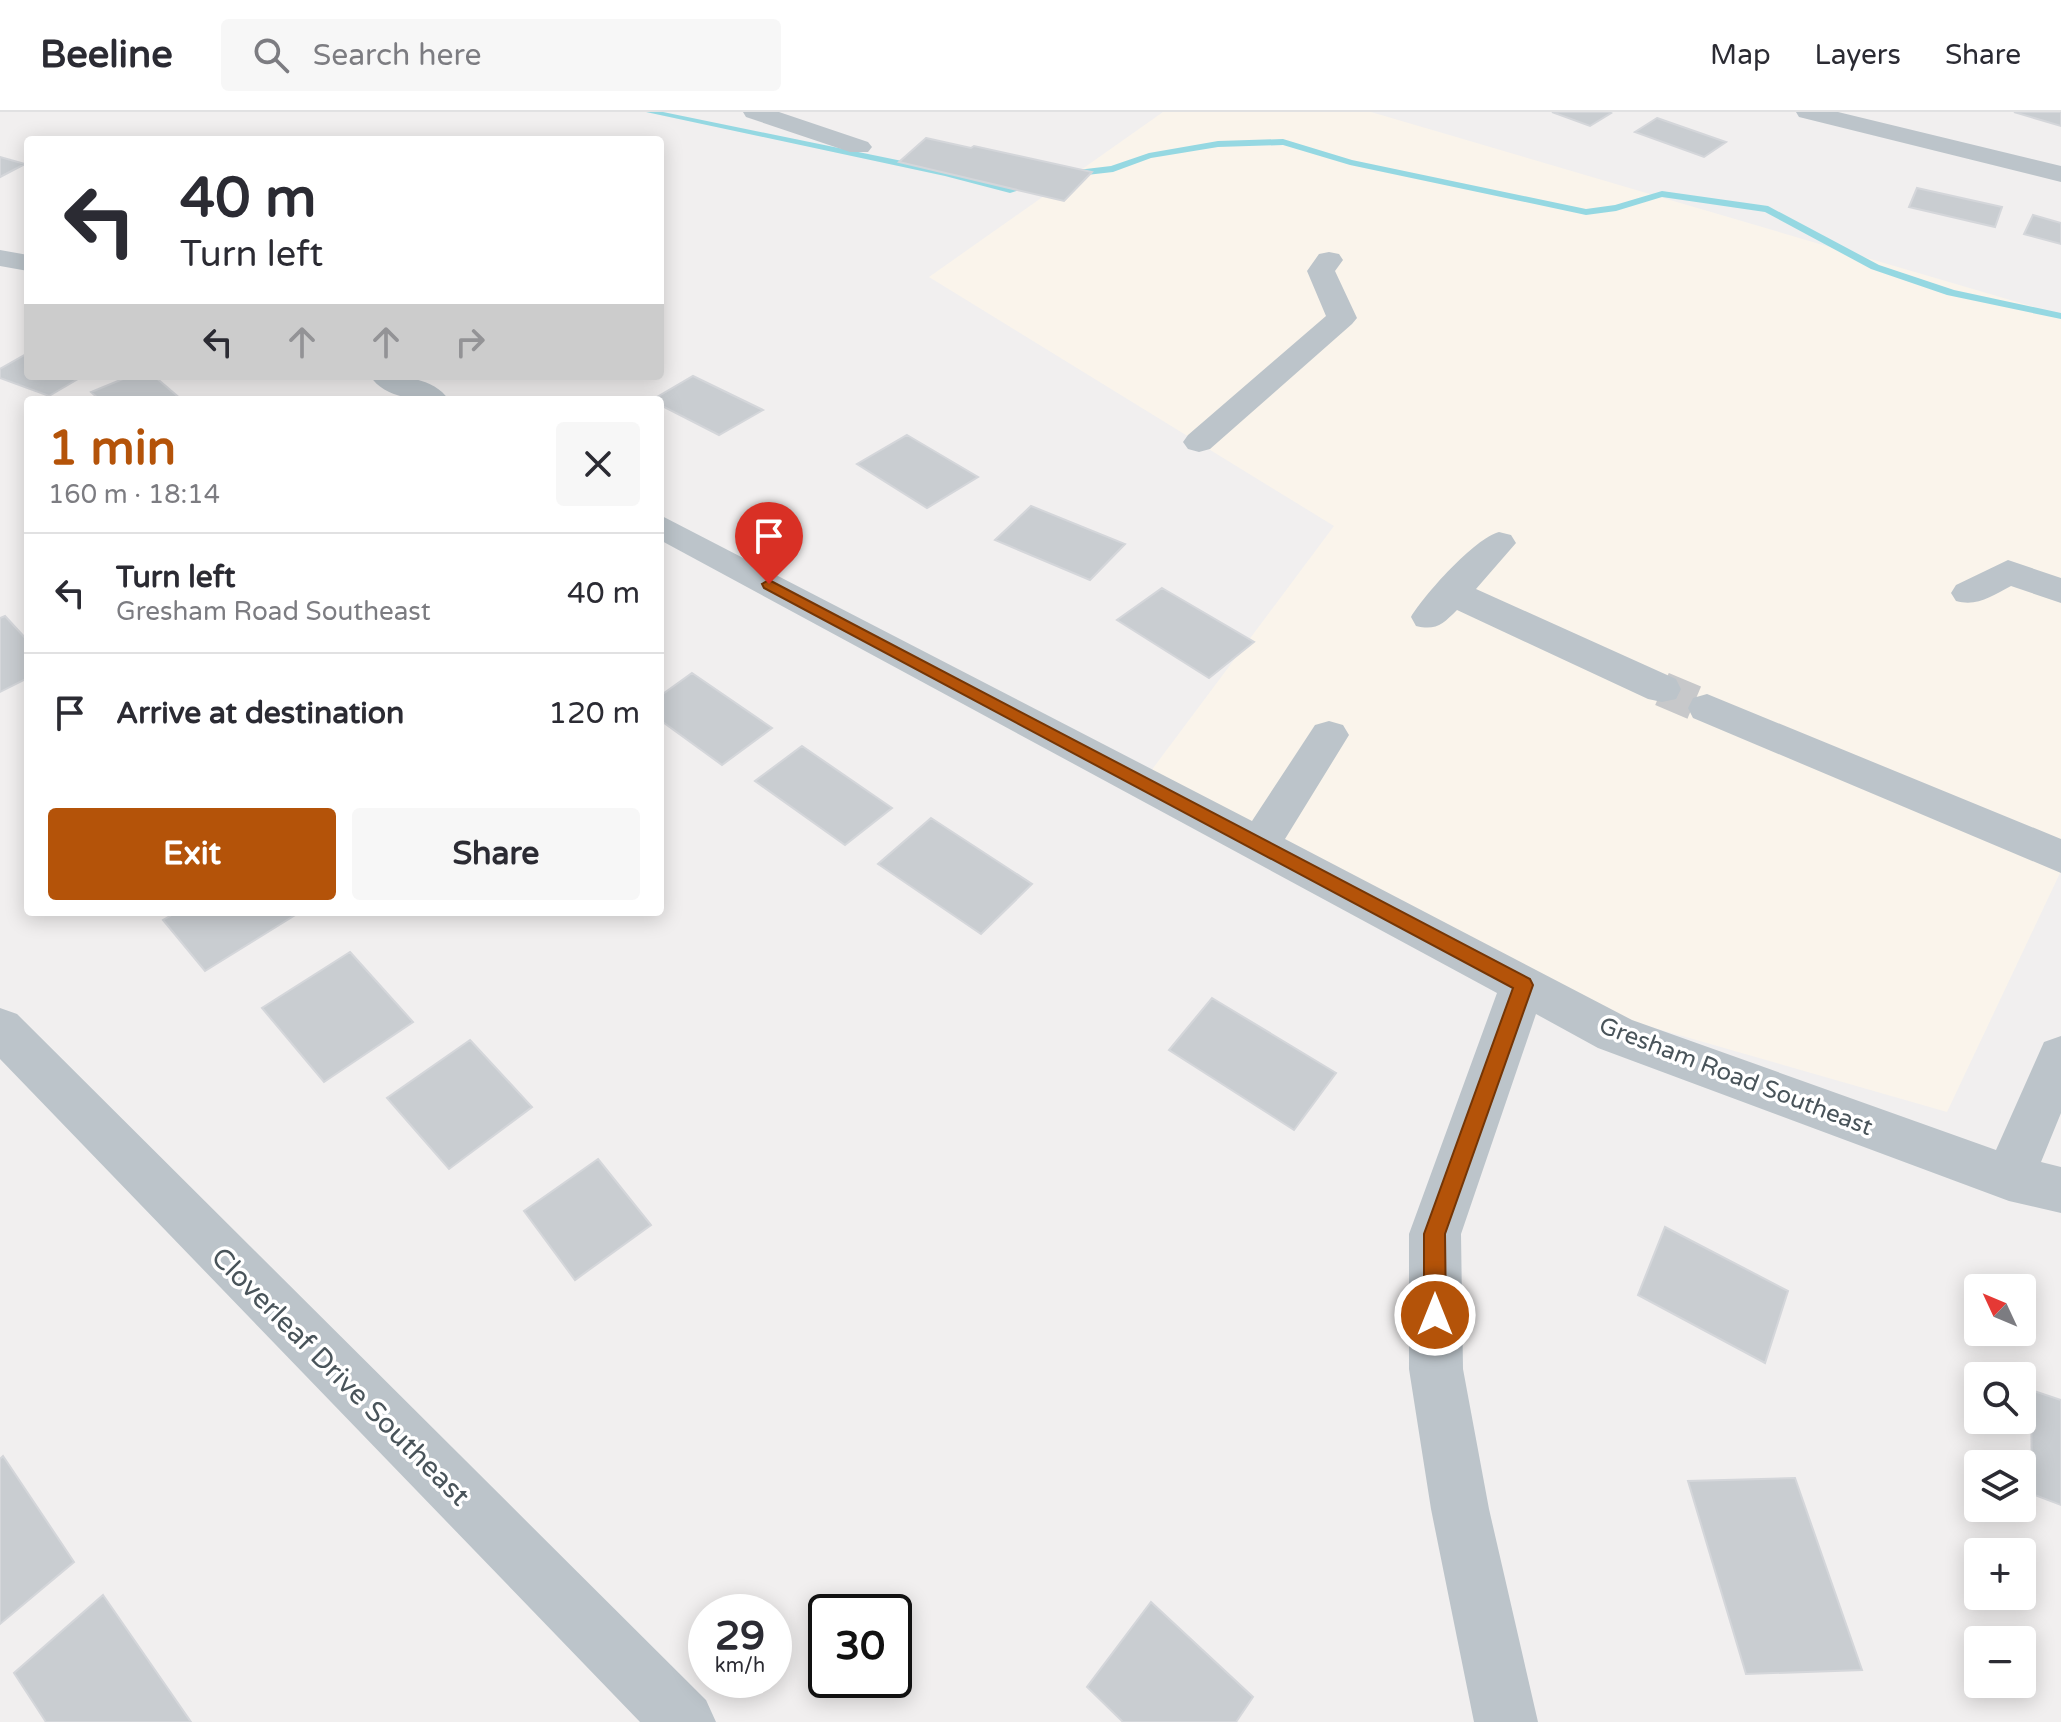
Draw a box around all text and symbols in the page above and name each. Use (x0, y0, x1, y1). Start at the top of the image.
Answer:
search box (221, 19, 781, 91)
text: Beeline (40, 32, 173, 78)
icon: search (249, 33, 293, 77)
text: Search here (313, 37, 481, 74)
text: Map (1710, 38, 1771, 72)
text: Layers (1815, 38, 1901, 72)
text: Share (1945, 38, 2021, 72)
text: 40 m (180, 165, 316, 232)
icon: left (48, 168, 152, 272)
text: Turn left (180, 233, 323, 276)
icon: left (196, 320, 240, 364)
icon: ahead (280, 320, 324, 364)
icon: ahead (364, 320, 408, 364)
icon: right (448, 320, 492, 364)
text: 1 min (48, 420, 176, 478)
button: close (556, 422, 640, 506)
text: 160 m · 18:14 (48, 479, 220, 510)
pin (735, 502, 803, 584)
icon: arrive (747, 514, 791, 558)
text: Turn left (116, 559, 235, 596)
icon: left (48, 571, 92, 615)
text: 40 m (567, 575, 640, 612)
text: Gresham Road Southeast (116, 596, 431, 627)
icon: arrive (48, 691, 92, 735)
text: Arrive at destination (116, 695, 404, 732)
text: 120 m (548, 695, 640, 732)
button: Exit (48, 808, 336, 900)
button: Share (352, 808, 640, 900)
street label: Gresham Road Southeast (1595, 1011, 1877, 1142)
street label: Cloverleaf Drive Southeast (204, 1240, 477, 1513)
position arrow (1393, 1273, 1477, 1357)
north arrow (1964, 1274, 2036, 1346)
map controls (1964, 1274, 2036, 1698)
button: search (1964, 1362, 2036, 1434)
button: layers (1964, 1450, 2036, 1522)
button: + (1964, 1538, 2036, 1610)
speed limit sign: 30 (808, 1594, 912, 1698)
text: 29 (715, 1612, 765, 1660)
button: − (1964, 1626, 2036, 1698)
text: km/h (715, 1654, 765, 1678)

